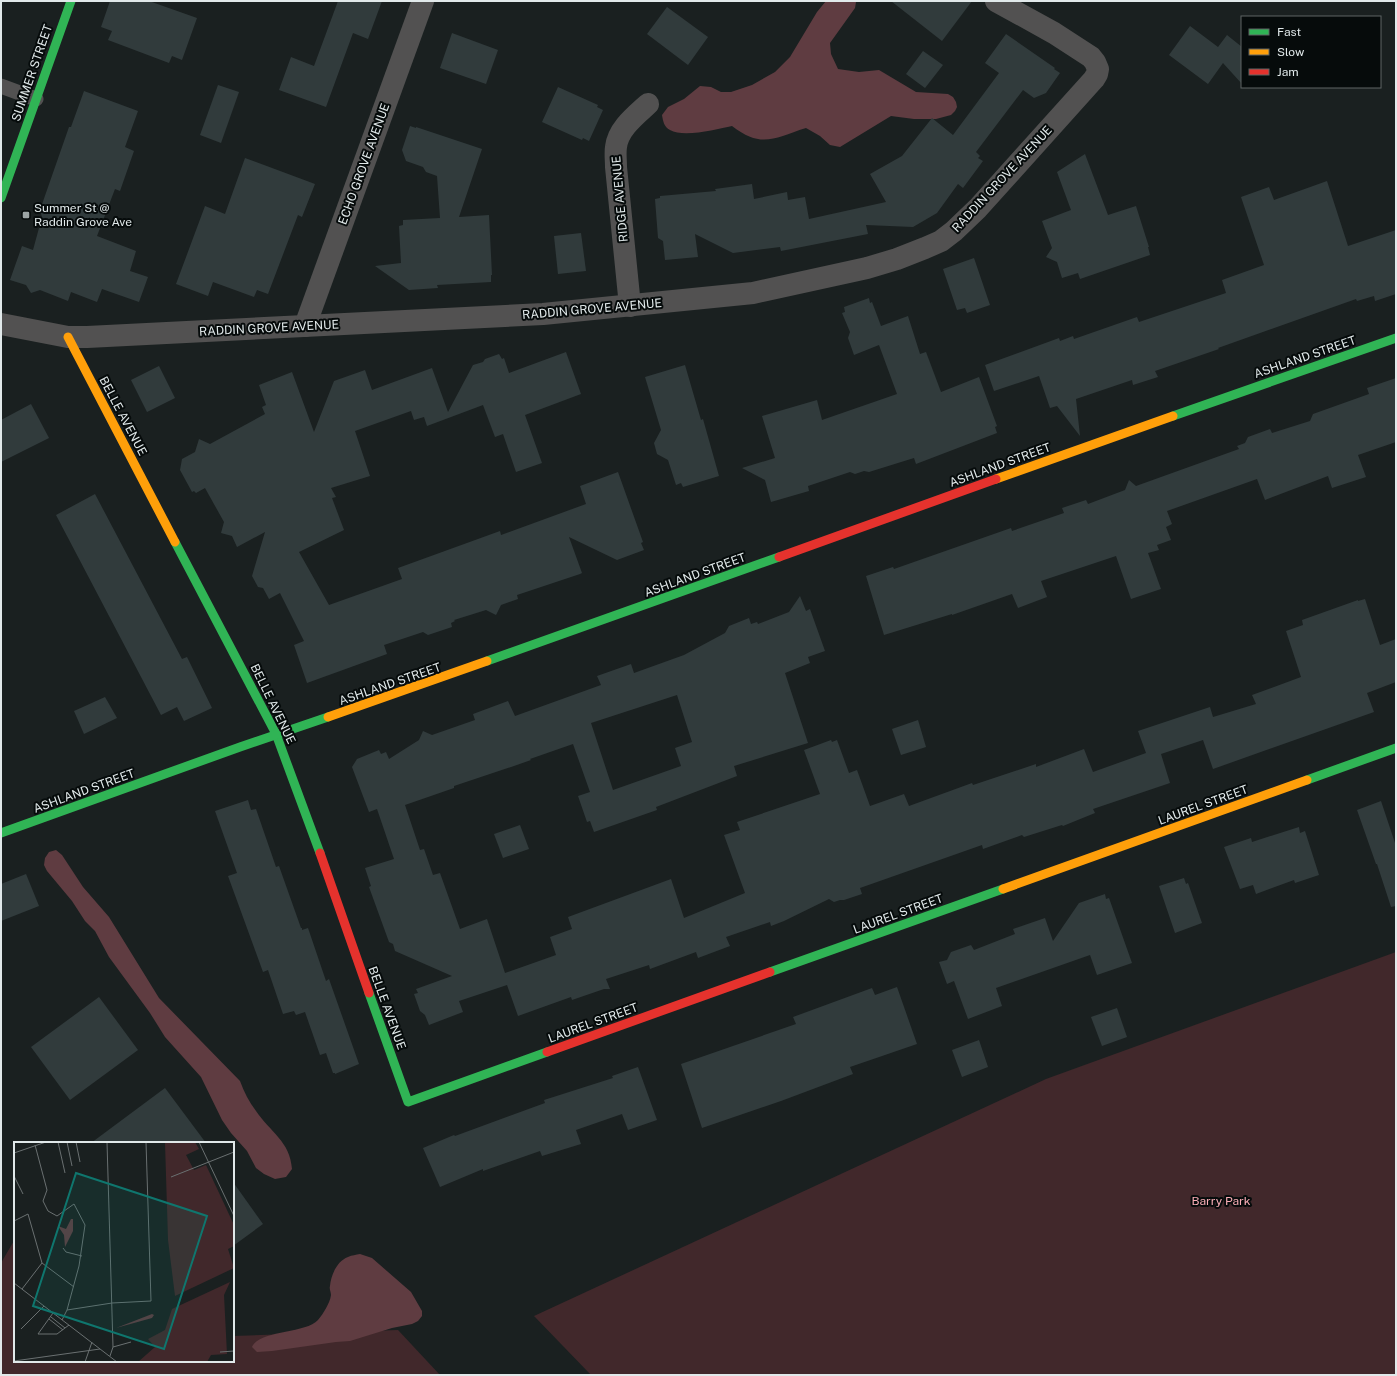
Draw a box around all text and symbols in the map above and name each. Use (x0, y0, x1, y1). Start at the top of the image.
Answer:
legend (1241, 16, 1381, 88)
street label: SUMMER STREET (9, 23, 55, 123)
text: Fast (1277, 25, 1302, 39)
text: Slow (1277, 45, 1305, 59)
text: Jam (1277, 65, 1299, 79)
street label: ECHO GROVE AVENUE (336, 101, 392, 227)
street label: RADDIN GROVE AVENUE (949, 123, 1055, 235)
street label: RIDGE AVENUE (609, 155, 631, 243)
place label: Summer St @ Raddin Grove Ave (34, 201, 132, 229)
marker: Summer St @ Raddin Grove Ave (21, 210, 31, 220)
street label: RADDIN GROVE AVENUE (522, 296, 662, 322)
street label: RADDIN GROVE AVENUE (199, 317, 339, 339)
street label: ASHLAND STREET (1252, 333, 1358, 381)
street label: BELLE AVENUE (96, 374, 150, 458)
street label: ASHLAND STREET (947, 440, 1053, 490)
street label: ASHLAND STREET (642, 550, 748, 600)
street label: ASHLAND STREET (337, 660, 443, 708)
street label: BELLE AVENUE (248, 662, 298, 746)
street label: ASHLAND STREET (31, 766, 137, 816)
street label: LAUREL STREET (1156, 782, 1250, 828)
street label: LAUREL STREET (851, 891, 945, 937)
street label: BELLE AVENUE (365, 965, 409, 1051)
street label: LAUREL STREET (546, 1000, 640, 1046)
inset map (14, 1142, 234, 1362)
park label: Barry Park (1191, 1194, 1251, 1208)

